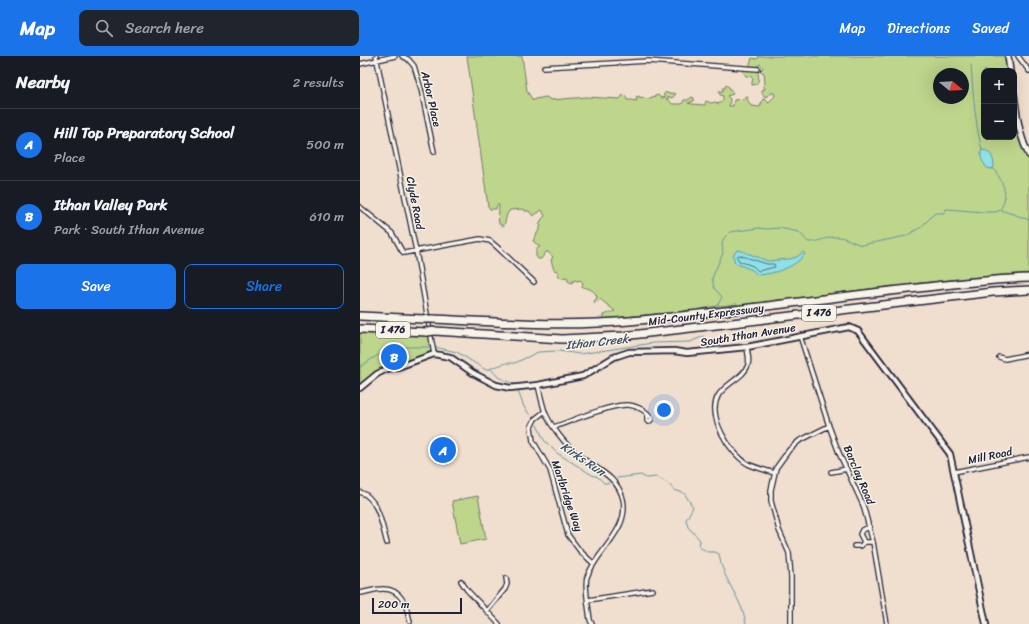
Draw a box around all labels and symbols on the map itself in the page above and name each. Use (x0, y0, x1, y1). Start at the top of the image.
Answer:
street label: Arbor Place (415, 68, 447, 129)
north arrow (933, 68, 969, 104)
street label: Clyde Road (401, 175, 430, 232)
street label: Mid-County Expressway (647, 298, 765, 332)
road number: I 476 (802, 305, 836, 321)
street label: South Ithan Avenue (699, 318, 797, 352)
road number: I 476 (376, 322, 410, 338)
water label: Ithan Creek (564, 328, 631, 356)
pin: B (381, 342, 407, 372)
your location (654, 400, 674, 420)
pin: A (430, 435, 456, 465)
water label: Kirks Run (556, 436, 611, 483)
street label: Barclay Road (838, 442, 881, 509)
street label: Mill Road (966, 442, 1015, 470)
street label: Marlbridge Way (546, 458, 588, 535)
scale bar (372, 596, 462, 615)

